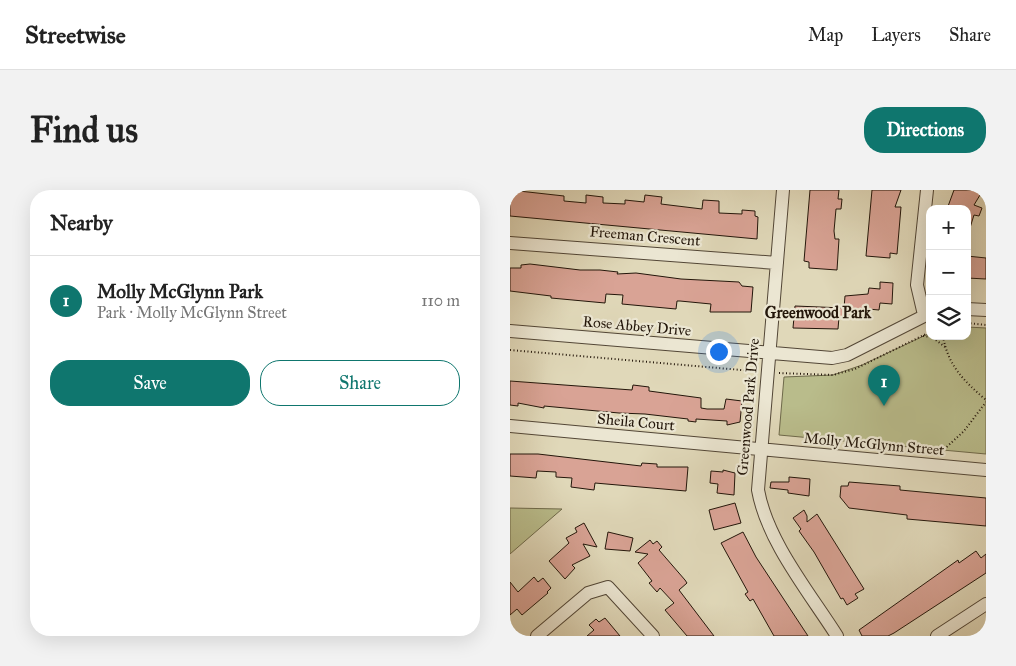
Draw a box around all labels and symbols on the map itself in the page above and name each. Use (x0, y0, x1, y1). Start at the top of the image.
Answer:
street label: Freeman Crescent (589, 222, 702, 250)
district label: Greenwood Park (765, 303, 872, 322)
street label: Rose Abbey Drive (582, 312, 692, 340)
street label: Greenwood Park Drive (733, 338, 763, 476)
your location (706, 339, 732, 365)
pin: 1 (868, 365, 900, 406)
street label: Sheila Court (596, 410, 676, 434)
street label: Molly McGlynn Street (803, 429, 946, 459)

